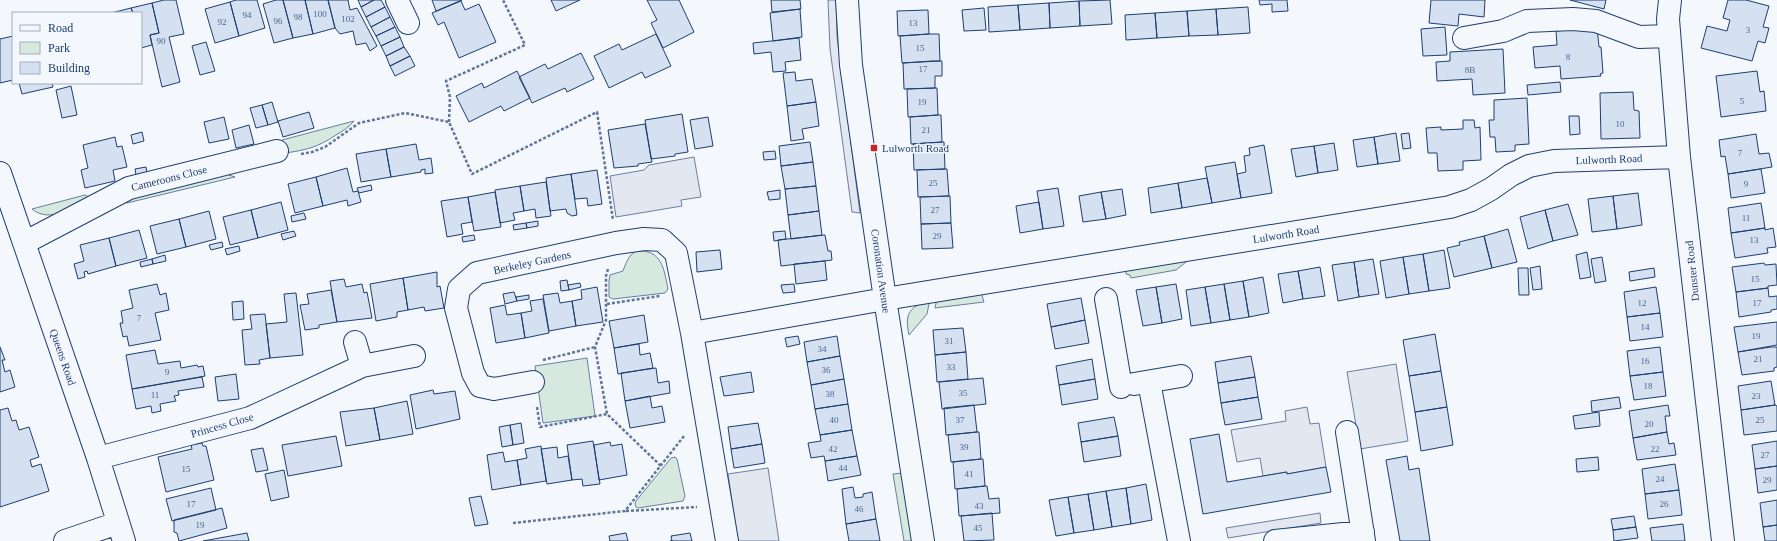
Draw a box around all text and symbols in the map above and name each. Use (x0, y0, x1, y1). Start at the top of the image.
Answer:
house number: 100 (313, 9, 327, 19)
house number: 94 (243, 10, 252, 20)
legend (12, 12, 142, 84)
house number: 98 (294, 12, 303, 22)
house number: 102 (341, 14, 355, 24)
house number: 96 (274, 16, 283, 26)
house number: 92 (218, 17, 227, 27)
house number: 13 (909, 18, 918, 28)
text: Road (48, 21, 73, 35)
house number: 3 (1746, 25, 1751, 35)
house number: 90 (157, 36, 166, 46)
text: Park (48, 41, 70, 55)
house number: 15 (916, 43, 925, 53)
house number: 8 (1566, 52, 1571, 62)
text: Building (48, 61, 90, 75)
house number: 17 (919, 64, 928, 74)
house number: 8B (1465, 65, 1475, 75)
house number: 5 (1740, 96, 1745, 106)
house number: 19 (918, 97, 927, 107)
house number: 10 (1616, 119, 1625, 129)
house number: 21 (922, 125, 931, 135)
place label: Lulworth Road (882, 142, 949, 154)
marker: Lulworth Road (869, 143, 879, 153)
house number: 7 (1738, 148, 1743, 158)
street label: Lulworth Road (1575, 152, 1643, 166)
street label: Cameroons Close (130, 163, 208, 193)
house number: 25 (929, 178, 938, 188)
house number: 9 (1744, 179, 1749, 189)
house number: 27 (931, 205, 940, 215)
house number: 11 (1742, 213, 1750, 223)
street label: Lulworth Road (1252, 223, 1320, 245)
street label: Coronation Avenue (869, 228, 893, 314)
house number: 29 (933, 231, 942, 241)
house number: 13 (1750, 235, 1759, 245)
street label: Dunster Road (1683, 240, 1701, 302)
street label: Berkeley Gardens (492, 248, 572, 276)
house number: 15 (1751, 274, 1760, 284)
house number: 12 (1638, 298, 1647, 308)
house number: 17 (1753, 298, 1762, 308)
house number: 7 (137, 313, 142, 323)
house number: 14 (1641, 322, 1650, 332)
street label: Queens Road (48, 327, 78, 387)
house number: 19 (1752, 331, 1761, 341)
house number: 31 (945, 336, 954, 346)
house number: 34 (818, 344, 827, 354)
house number: 21 (1754, 354, 1763, 364)
house number: 16 (1641, 356, 1650, 366)
house number: 33 (947, 362, 956, 372)
house number: 36 (822, 365, 831, 375)
house number: 9 (165, 367, 170, 377)
house number: 18 (1644, 381, 1653, 391)
house number: 35 (959, 388, 968, 398)
house number: 38 (826, 389, 835, 399)
house number: 11 (151, 390, 159, 400)
house number: 23 (1752, 391, 1761, 401)
street label: Princess Close (189, 410, 255, 440)
house number: 40 (830, 415, 839, 425)
house number: 37 (956, 415, 965, 425)
house number: 25 (1756, 415, 1765, 425)
house number: 20 (1645, 419, 1654, 429)
house number: 39 (960, 442, 969, 452)
house number: 42 (829, 444, 838, 454)
house number: 22 (1651, 444, 1660, 454)
house number: 27 (1761, 450, 1770, 460)
house number: 44 (839, 463, 848, 473)
house number: 15 (182, 464, 191, 474)
house number: 41 (965, 469, 974, 479)
house number: 24 (1656, 474, 1665, 484)
house number: 29 (1763, 475, 1772, 485)
house number: 17 (187, 499, 196, 509)
house number: 26 (1660, 499, 1669, 509)
house number: 43 (975, 501, 984, 511)
house number: 46 (855, 504, 864, 514)
house number: 19 (196, 520, 205, 530)
house number: 45 (974, 523, 983, 533)

